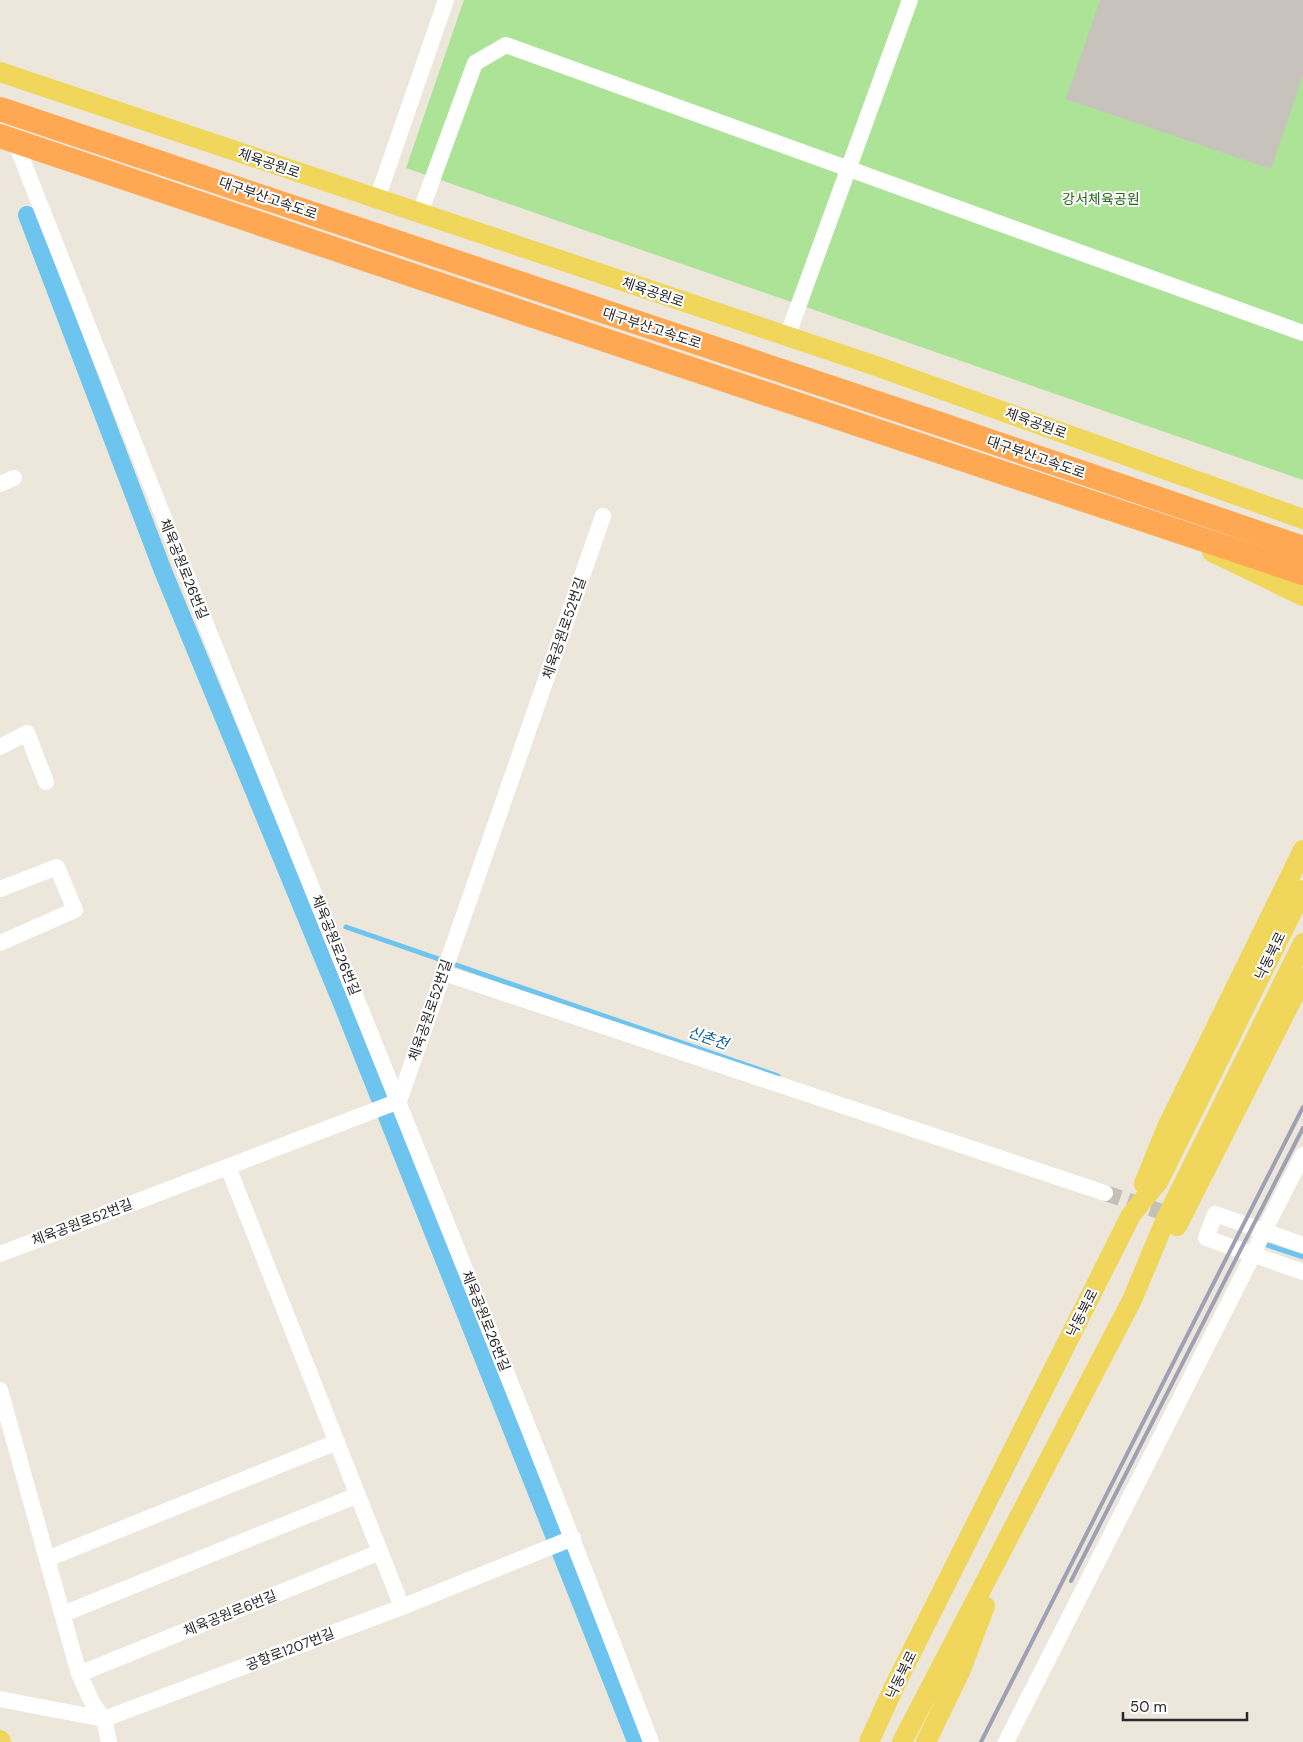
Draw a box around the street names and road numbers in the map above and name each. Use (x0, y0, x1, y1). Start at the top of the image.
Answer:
street label: 체육공원로 (236, 144, 302, 182)
street label: 대구부산고속도로 (216, 173, 320, 223)
street label: 체육공원로 (620, 273, 686, 311)
street label: 대구부산고속도로 (600, 304, 704, 353)
street label: 체육공원로 (1003, 404, 1069, 443)
street label: 대구부산고속도로 (984, 432, 1088, 482)
street label: 체육공원로26번길 (156, 516, 212, 622)
street label: 체육공원로52번길 (538, 575, 590, 681)
street label: 체육공원로26번길 (308, 892, 364, 998)
street label: 낙동북로 (1251, 929, 1289, 983)
street label: 체육공원로52번길 (404, 957, 456, 1063)
street label: 체육공원로52번길 (29, 1195, 135, 1249)
street label: 체육공원로26번길 (458, 1268, 514, 1374)
street label: 낙동북로 (1062, 1286, 1102, 1340)
street label: 체육공원로6번길 (181, 1586, 279, 1640)
street label: 공항로1207번길 (243, 1624, 337, 1674)
street label: 낙동북로 (882, 1648, 920, 1702)

